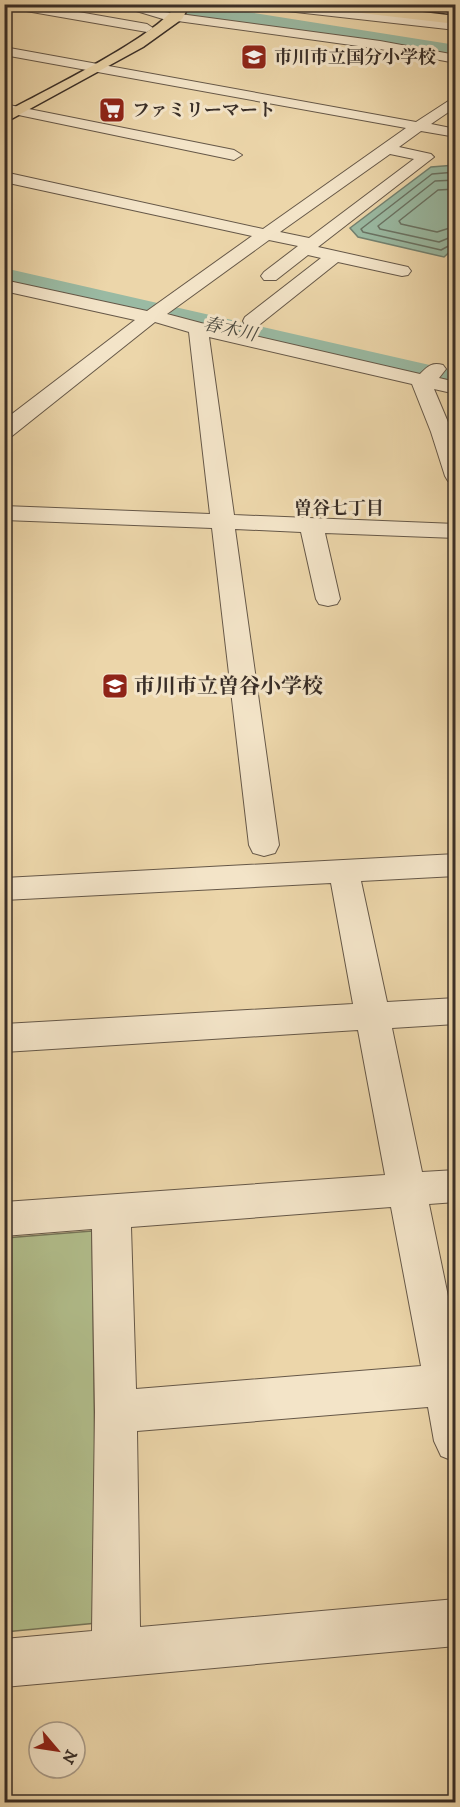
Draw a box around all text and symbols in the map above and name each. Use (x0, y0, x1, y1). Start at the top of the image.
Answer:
school or university icon: 市川市立国分小学校 (239, 42, 269, 72)
place label: 市川市立国分小学校 (274, 47, 436, 69)
supermarket icon: ファミリーマート (97, 95, 127, 125)
place label: ファミリーマート (132, 100, 276, 122)
water label: 春木川 (201, 313, 261, 347)
district label: 曽谷七丁目 (294, 498, 384, 520)
school or university icon: 市川市立曽谷小学校 (100, 671, 130, 701)
place label: 市川市立曽谷小学校 (134, 674, 323, 700)
north arrow (27, 1720, 87, 1780)
text: N (57, 1746, 81, 1767)

